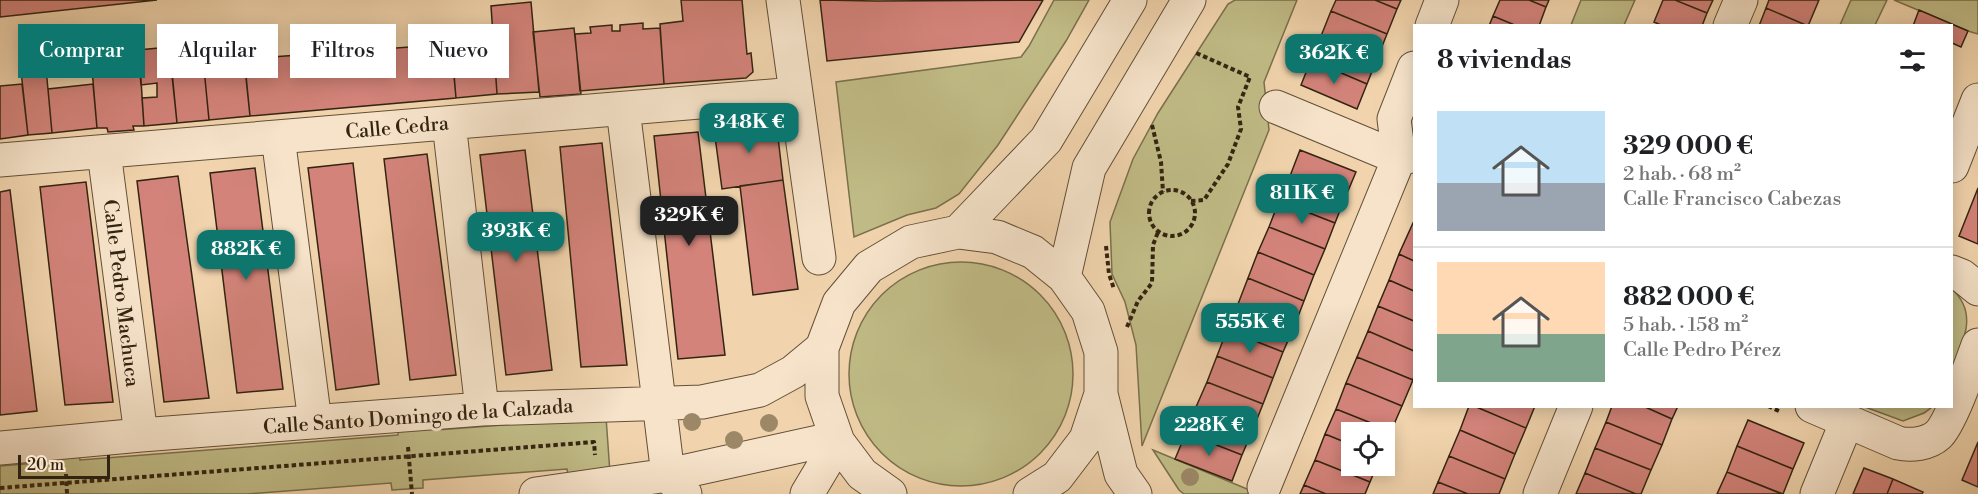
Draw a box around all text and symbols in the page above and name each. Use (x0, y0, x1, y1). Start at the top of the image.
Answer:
chip: Comprar (18, 24, 145, 78)
chip: Alquilar (157, 24, 278, 78)
chip: Filtros (290, 24, 396, 78)
chip: Nuevo (408, 24, 509, 78)
pin: 362K € (1285, 34, 1383, 85)
text: 362K € (1299, 41, 1369, 66)
text: 8 viviendas (1437, 44, 1571, 76)
icon: filters (1896, 44, 1929, 77)
pin: 348K € (700, 103, 798, 154)
text: 348K € (714, 110, 784, 135)
street label: Calle Cedra (344, 111, 451, 145)
text: 329 000 € (1623, 130, 1753, 162)
icon: home (1485, 135, 1557, 207)
text: 2 hab. · 68 m² (1623, 162, 1741, 187)
pin: 811K € (1253, 174, 1351, 225)
text: 811K € (1270, 181, 1334, 206)
text: Calle Francisco Cabezas (1623, 187, 1841, 212)
pin: 329K € (640, 196, 738, 247)
street label: Calle Pedro Machuca (97, 198, 145, 389)
text: 329K € (654, 203, 724, 228)
pin: 393K € (467, 212, 565, 263)
text: 393K € (481, 219, 551, 244)
pin: 882K € (197, 230, 295, 281)
text: 882K € (211, 237, 281, 262)
text: 882 000 € (1623, 281, 1754, 313)
icon: home (1485, 286, 1557, 358)
pin: 555K € (1201, 303, 1299, 354)
text: 555K € (1215, 310, 1285, 335)
text: 5 hab. · 158 m² (1623, 313, 1748, 338)
text: Calle Pedro Pérez (1623, 338, 1781, 363)
street label: Calle Santo Domingo de la Calzada (262, 394, 575, 441)
pin: 228K € (1160, 406, 1258, 457)
text: 228K € (1174, 413, 1244, 438)
map controls (1341, 422, 1395, 476)
button: locate (1341, 422, 1395, 476)
scale bar (18, 452, 110, 480)
text: 20 m (27, 455, 64, 475)

